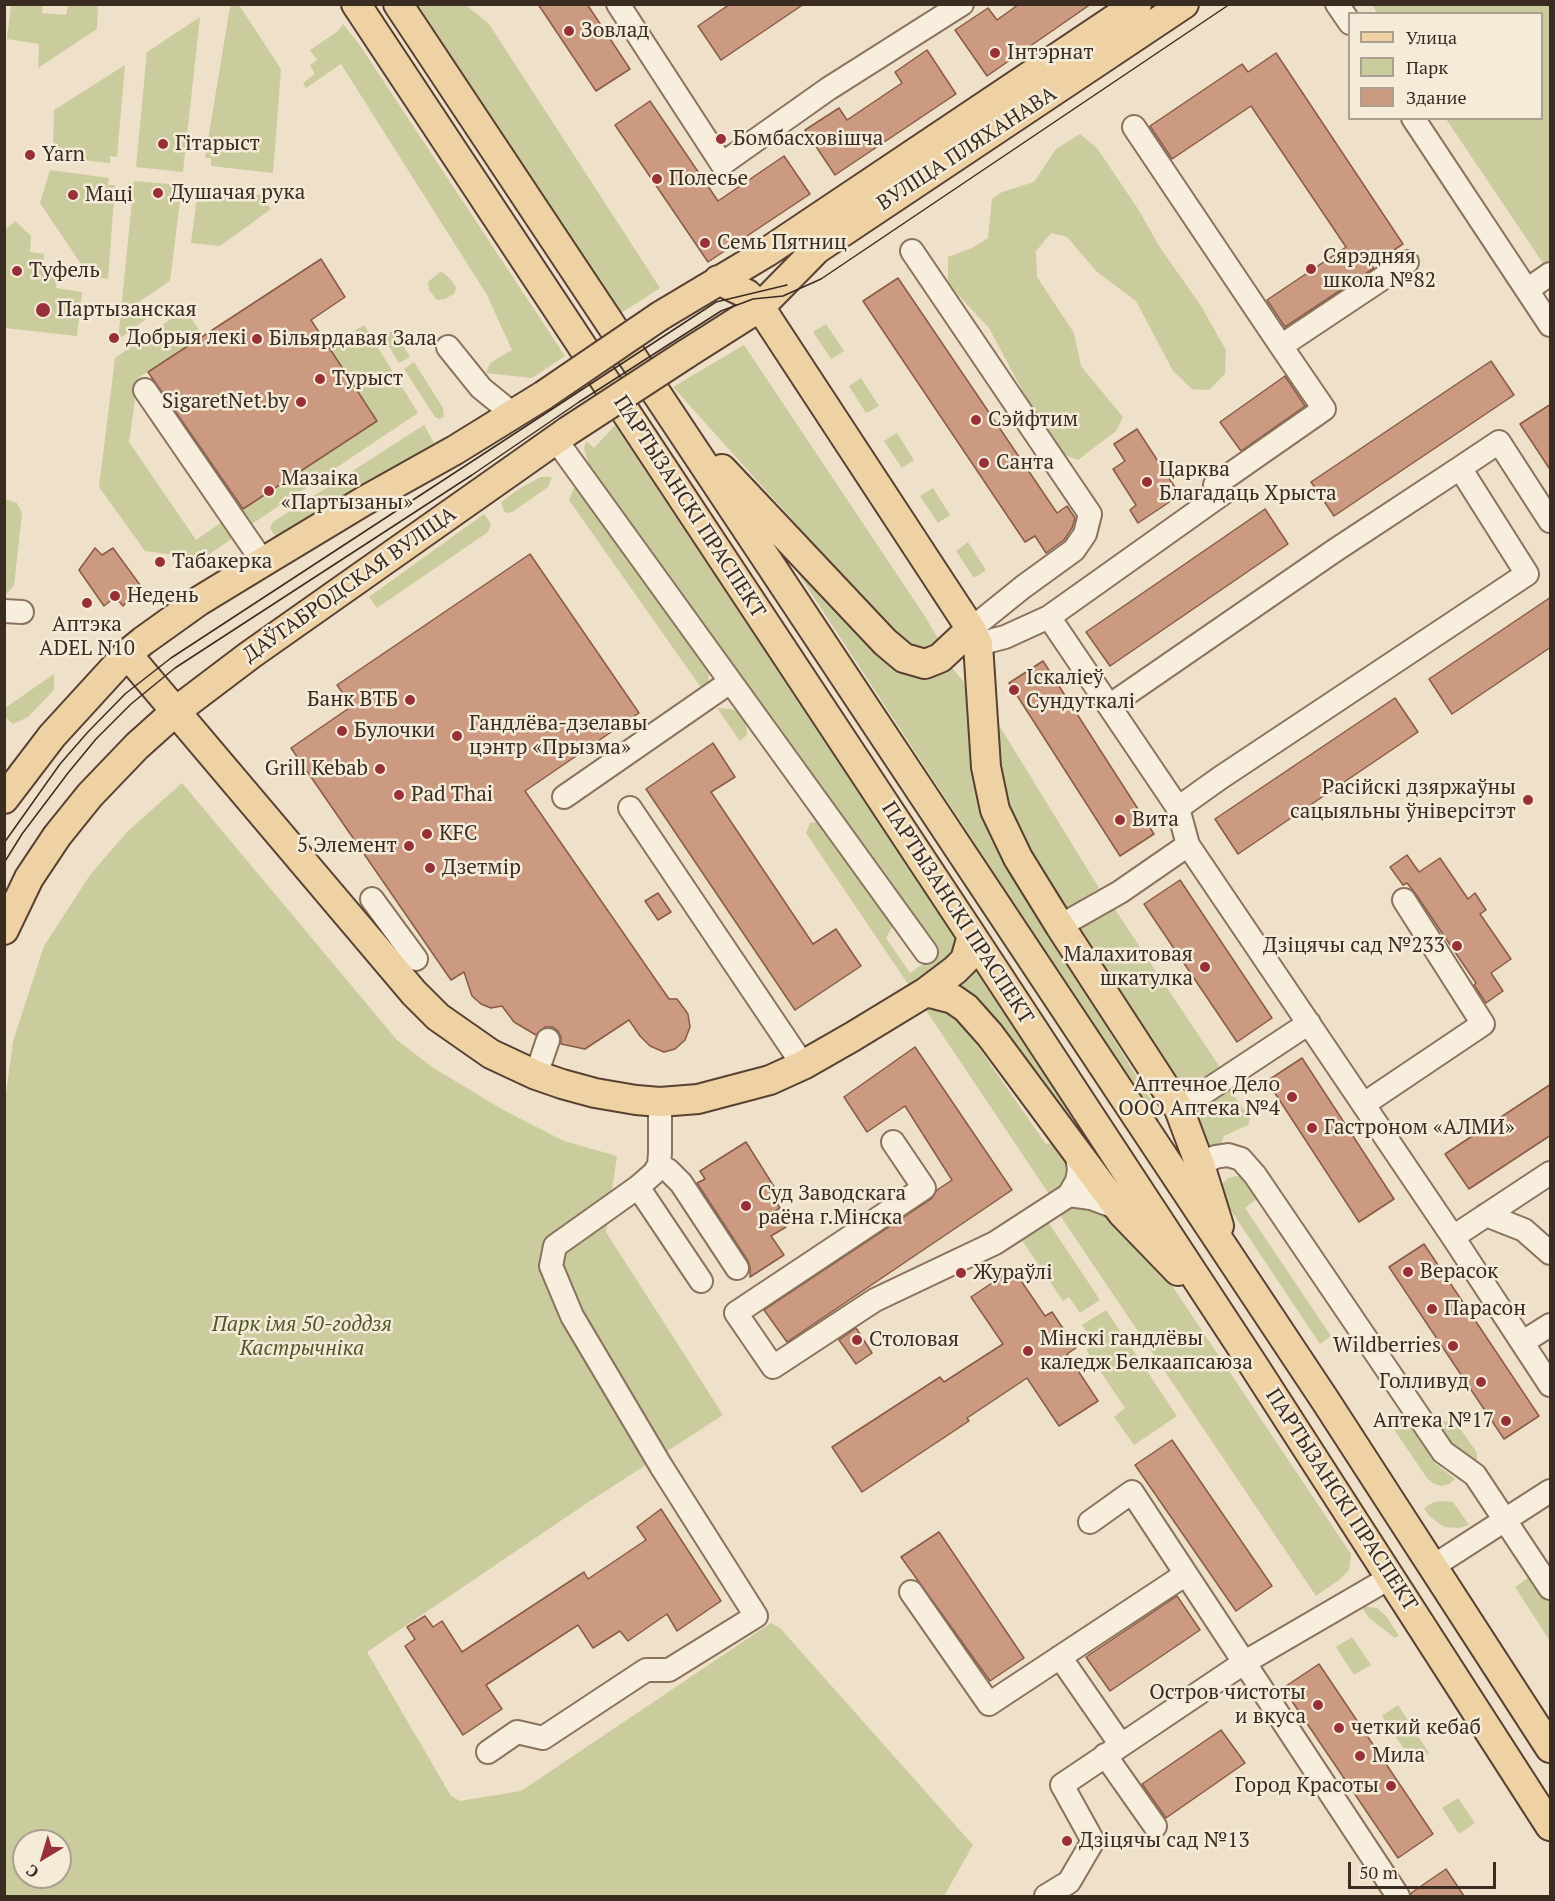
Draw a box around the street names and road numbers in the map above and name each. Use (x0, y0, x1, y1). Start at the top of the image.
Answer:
street label: ВУЛІЦА ПЛЯХАНАВА (873, 82, 1061, 216)
street label: ПАРТЫЗАНСКІ ПРАСПЕКТ (608, 391, 770, 623)
street label: ДАЎГАБРОДСКАЯ ВУЛІЦА (239, 502, 461, 668)
street label: ПАРТЫЗАНСКІ ПРАСПЕКТ (876, 797, 1038, 1029)
street label: ПАРТЫЗАНСКІ ПРАСПЕКТ (1260, 1384, 1422, 1616)

